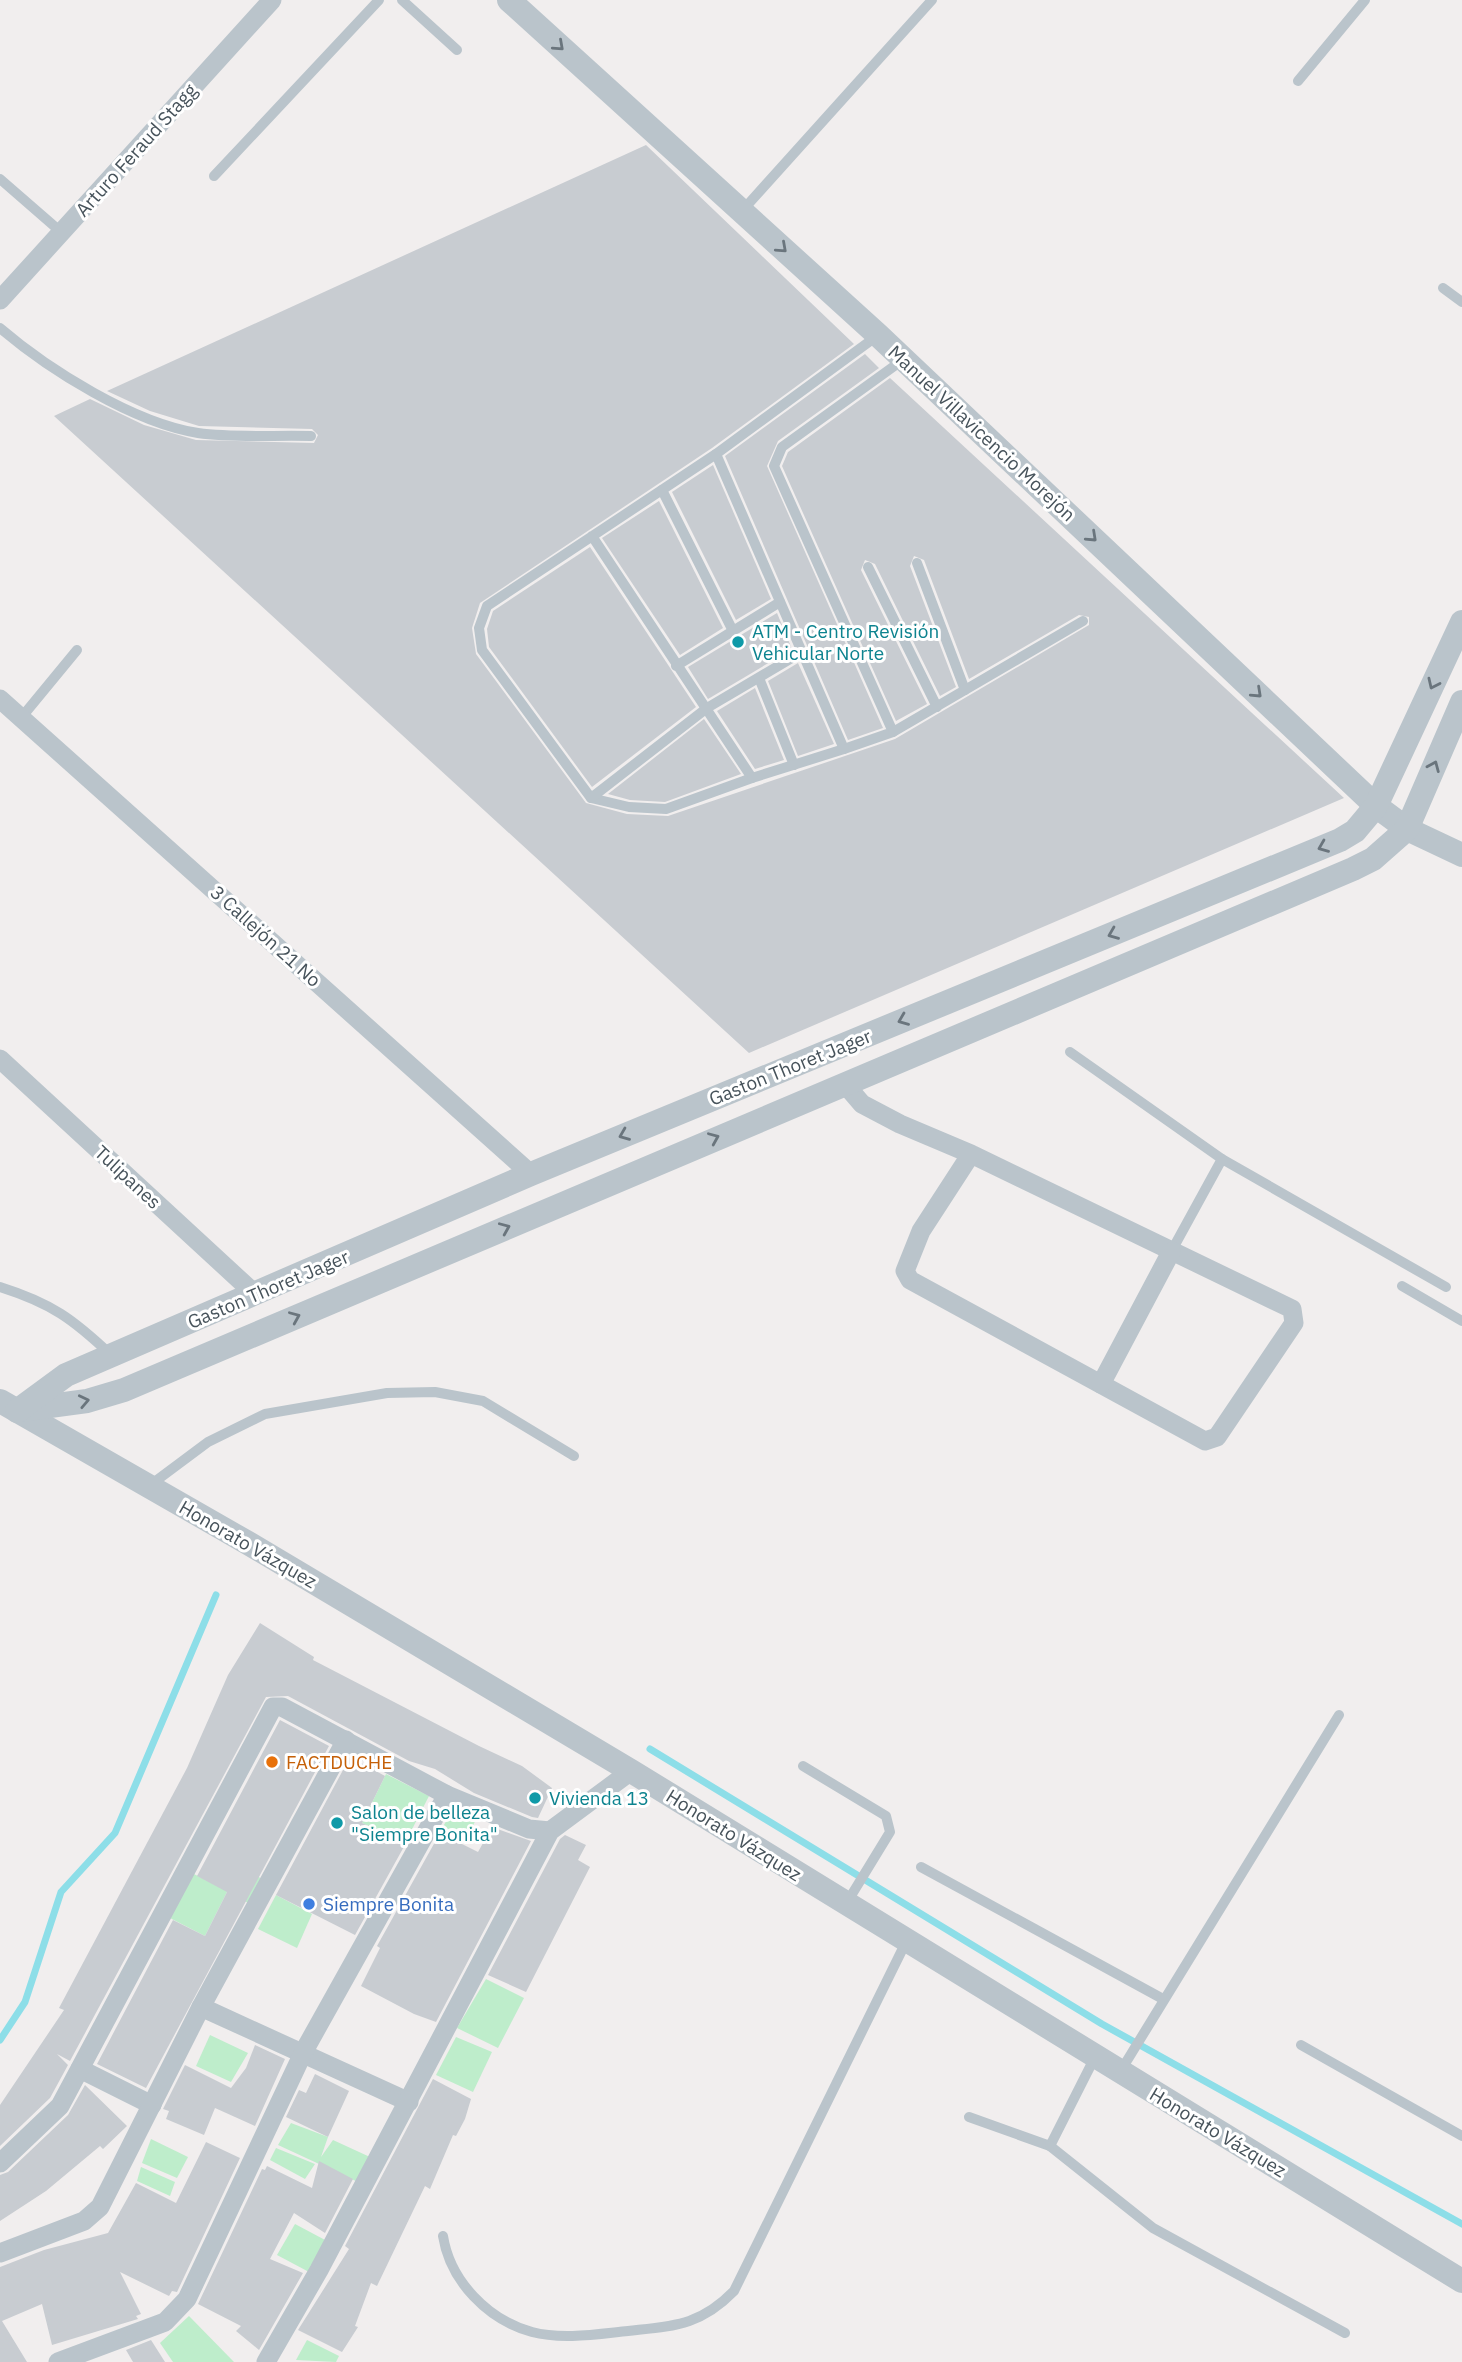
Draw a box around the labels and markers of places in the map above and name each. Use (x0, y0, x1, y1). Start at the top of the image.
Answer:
place label: ATM - Centro Revisión Vehicular Norte (752, 619, 939, 665)
marker: ATM - Centro Revisión Vehicular Norte (730, 634, 746, 650)
place label: FACTDUCHE (286, 1750, 392, 1774)
marker: FACTDUCHE (264, 1754, 280, 1770)
place label: Vivienda 13 (549, 1786, 649, 1810)
marker: Vivienda 13 (527, 1790, 543, 1806)
place label: Salon de belleza "Siempre Bonita" (351, 1800, 498, 1846)
marker: Salon de belleza "Siempre Bonita" (329, 1815, 345, 1831)
place label: Siempre Bonita (323, 1892, 454, 1916)
marker: Siempre Bonita (301, 1896, 317, 1912)

